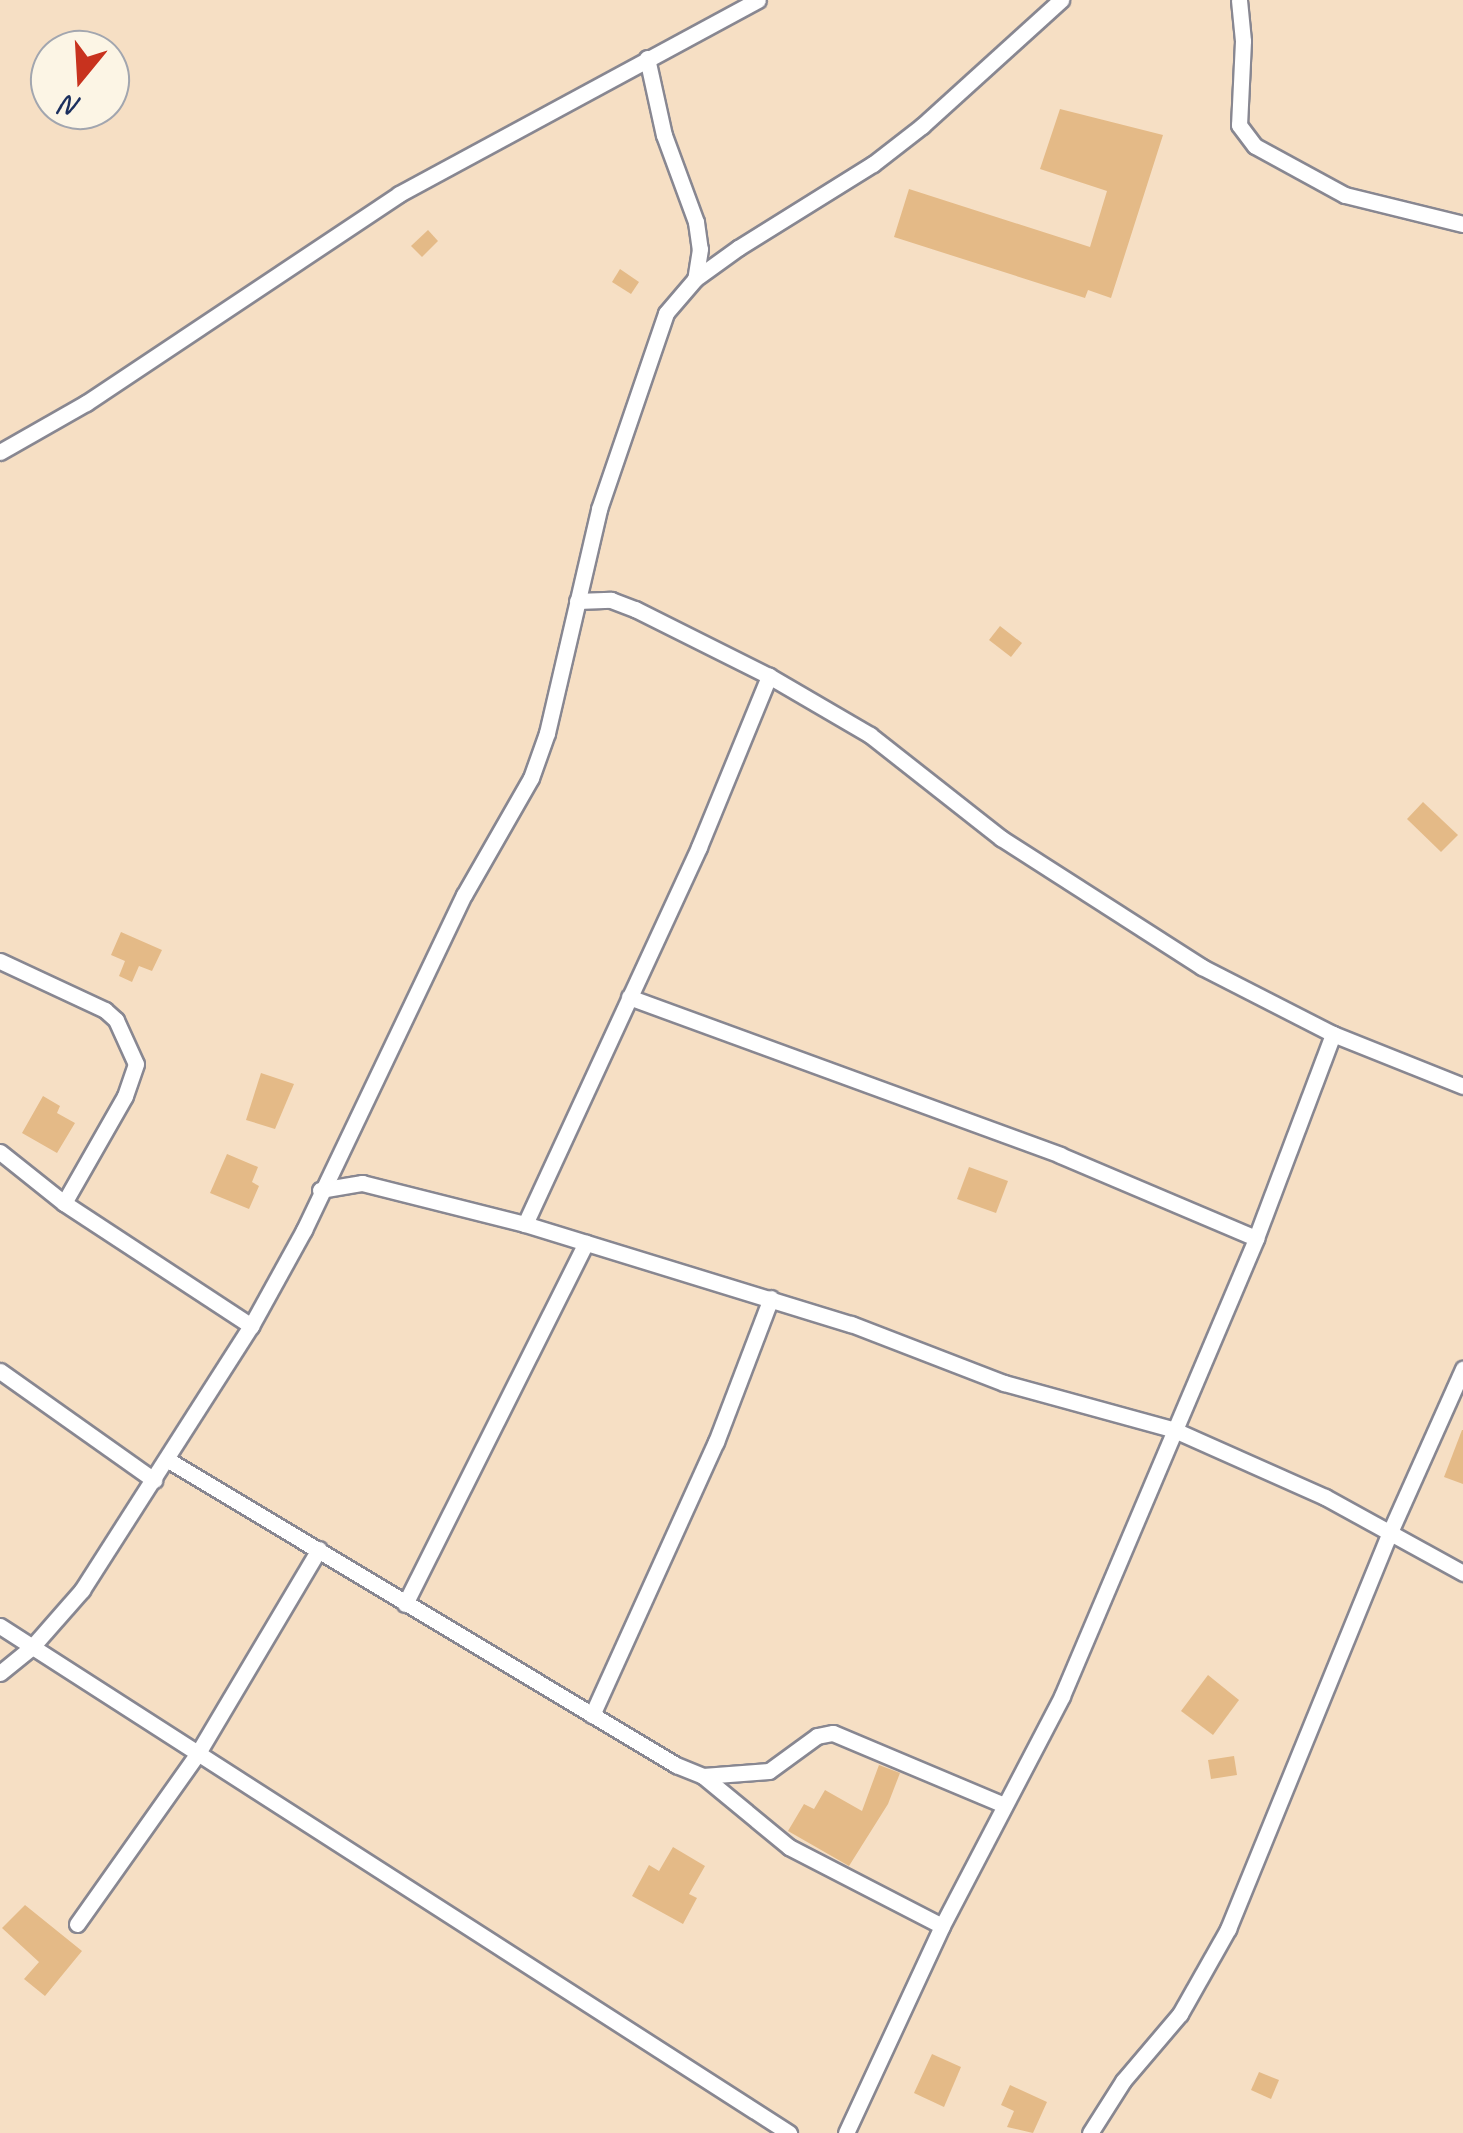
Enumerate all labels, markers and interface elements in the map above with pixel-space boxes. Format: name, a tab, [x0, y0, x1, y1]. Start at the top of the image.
north arrow	[30, 30, 130, 130]
text: N	[58, 88, 85, 126]

